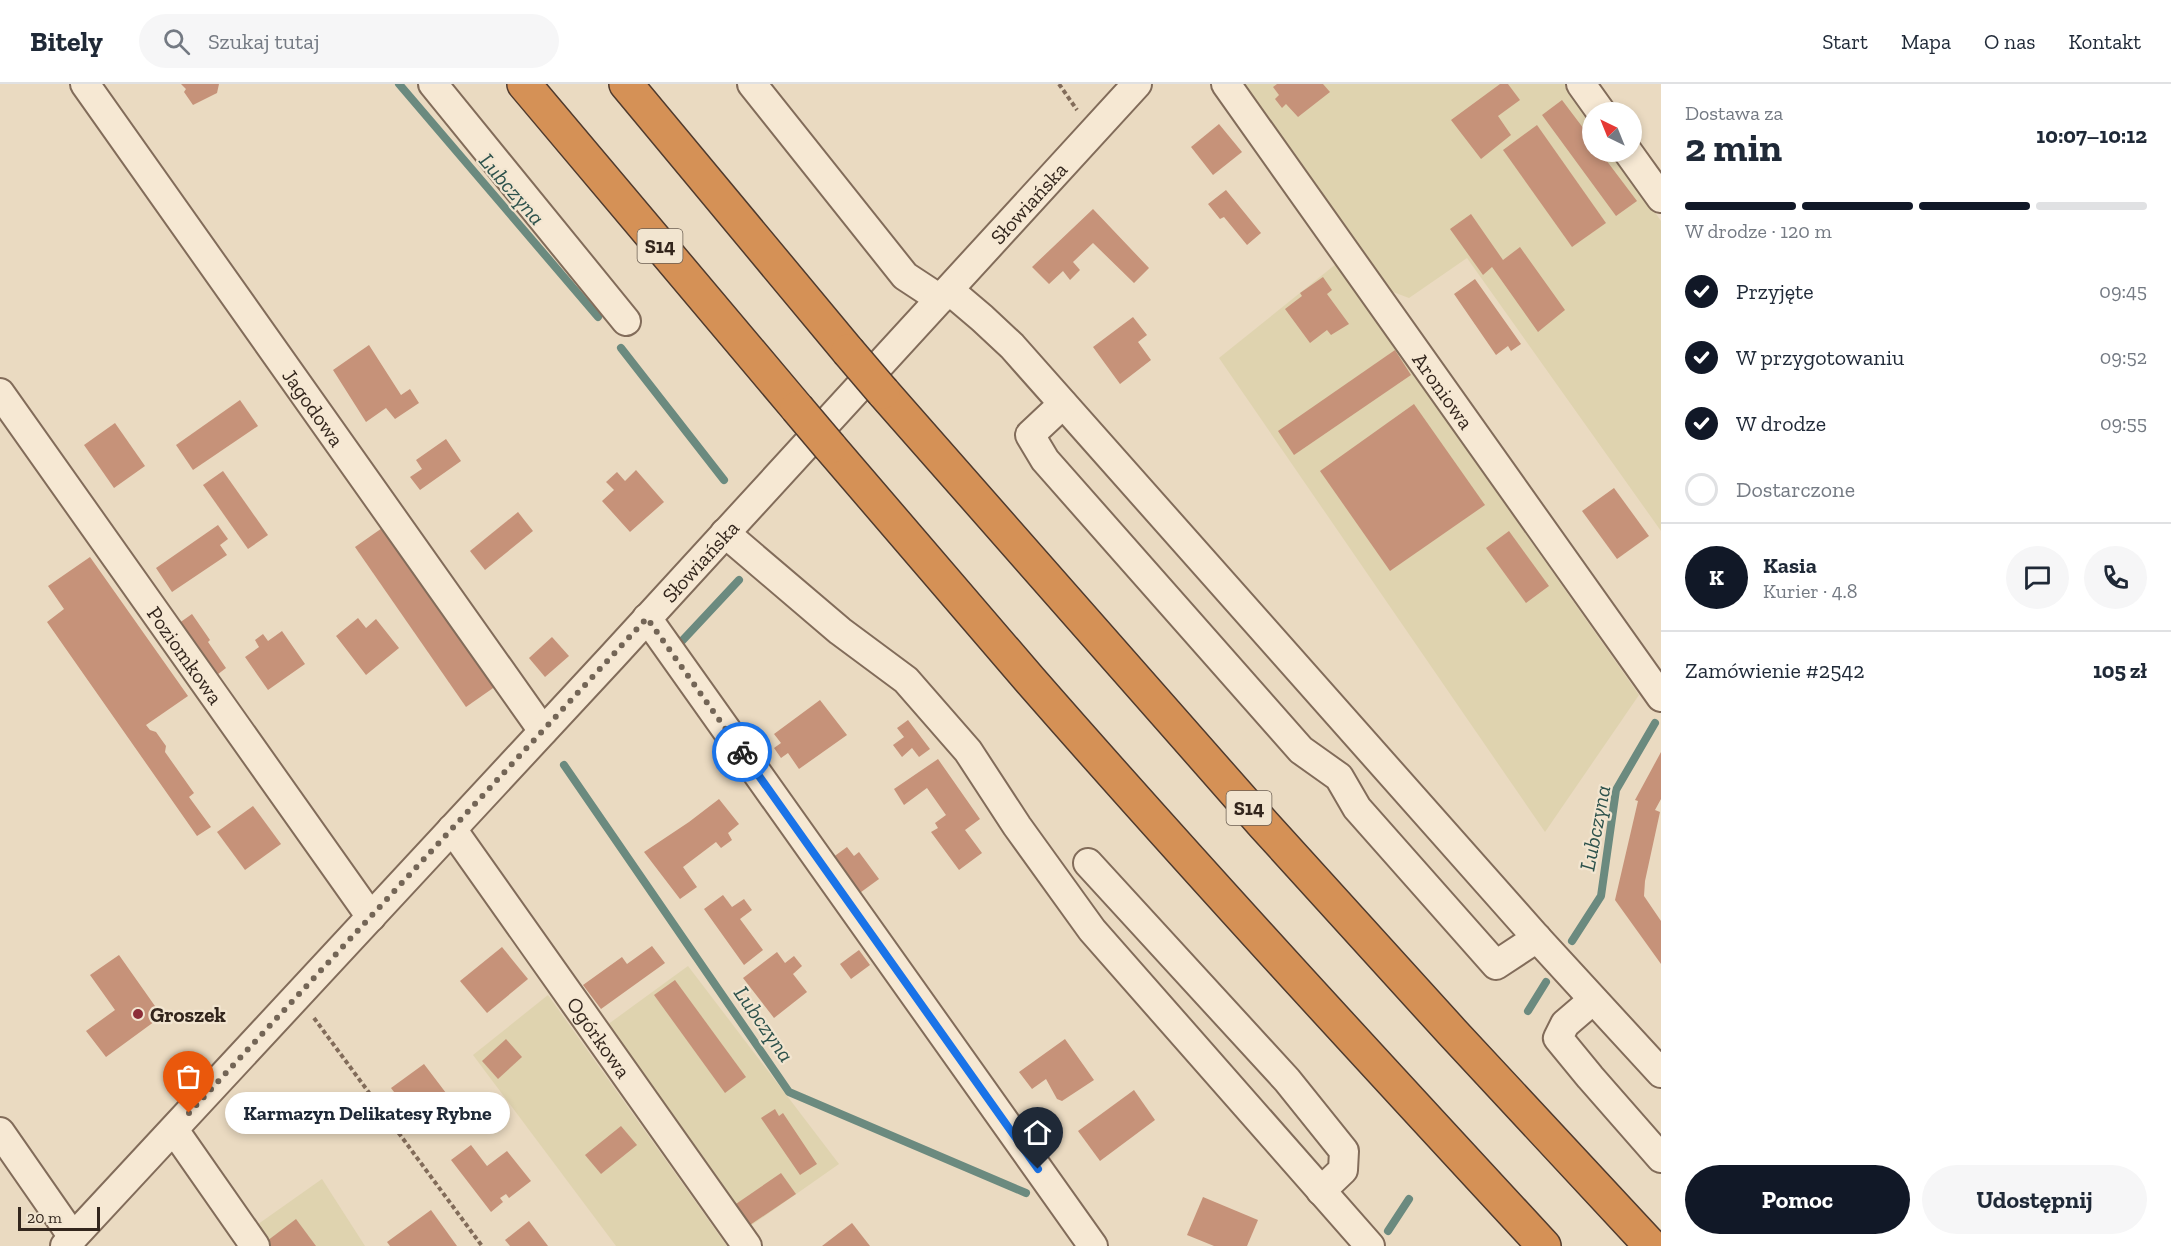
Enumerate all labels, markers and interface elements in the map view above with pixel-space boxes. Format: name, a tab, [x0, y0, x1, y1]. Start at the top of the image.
search box	[139, 14, 559, 68]
text: Bitely	[30, 25, 103, 58]
icon: search	[160, 25, 193, 58]
text: Szukaj tutaj	[208, 28, 319, 55]
text: Start	[1822, 29, 1868, 54]
text: Mapa	[1901, 29, 1951, 54]
text: O nas	[1984, 29, 2035, 54]
text: Kontakt	[2068, 29, 2141, 54]
text: Dostawa za	[1685, 101, 1783, 125]
north arrow	[1582, 102, 1642, 162]
map controls	[1582, 102, 1642, 162]
text: 10:07–10:12	[2036, 122, 2147, 149]
text: 2 min	[1685, 124, 1782, 171]
water label: Lubczyna	[473, 147, 551, 231]
street label: Słowiańska	[985, 157, 1072, 249]
text: W drodze · 120 m	[1685, 219, 1832, 243]
road number: S14	[638, 229, 682, 263]
icon: check	[1685, 275, 1718, 308]
text: Przyjęte	[1736, 278, 1814, 305]
text: 09:45	[2099, 279, 2147, 303]
icon: check	[1685, 341, 1718, 374]
text: W przygotowaniu	[1736, 344, 1904, 371]
text: 09:52	[2100, 345, 2147, 369]
street label: Aroniowa	[1408, 348, 1479, 434]
street label: Jagodowa	[278, 363, 350, 451]
icon: check	[1685, 407, 1718, 440]
text: W drodze	[1736, 410, 1826, 437]
text: 09:55	[2100, 411, 2147, 435]
text: Dostarczone	[1736, 476, 1855, 503]
street label: Słowiańska	[656, 515, 744, 607]
button: chat	[2006, 546, 2069, 609]
button: phone	[2084, 546, 2147, 609]
text: Kasia	[1763, 552, 1817, 579]
text: K	[1709, 564, 1724, 591]
text: Kurier · 4.8	[1763, 579, 1858, 603]
street label: Poziomkowa	[142, 601, 229, 709]
text: Zamówienie #2542	[1685, 657, 1865, 684]
text: 105 zł	[2093, 657, 2147, 684]
courier	[712, 722, 772, 782]
icon: bike	[726, 736, 759, 769]
water label: Lubczyna	[1573, 783, 1617, 873]
road number: S14	[1226, 791, 1272, 825]
water label: Lubczyna	[728, 981, 800, 1067]
street label: Ogórkowa	[562, 992, 637, 1083]
place label: Groszek	[150, 1002, 226, 1027]
marker: Groszek	[131, 1007, 145, 1021]
pin	[163, 1051, 214, 1113]
icon: bag	[172, 1060, 205, 1093]
callout: Karmazyn Delikatesy Rybne	[225, 1092, 510, 1134]
text: Karmazyn Delikatesy Rybne	[243, 1101, 492, 1125]
pin	[1012, 1107, 1063, 1169]
icon: home	[1021, 1116, 1054, 1149]
button: Pomoc	[1685, 1165, 1910, 1234]
button: Udostępnij	[1922, 1165, 2147, 1234]
scale bar	[18, 1204, 100, 1232]
text: 20 m	[27, 1208, 62, 1227]

